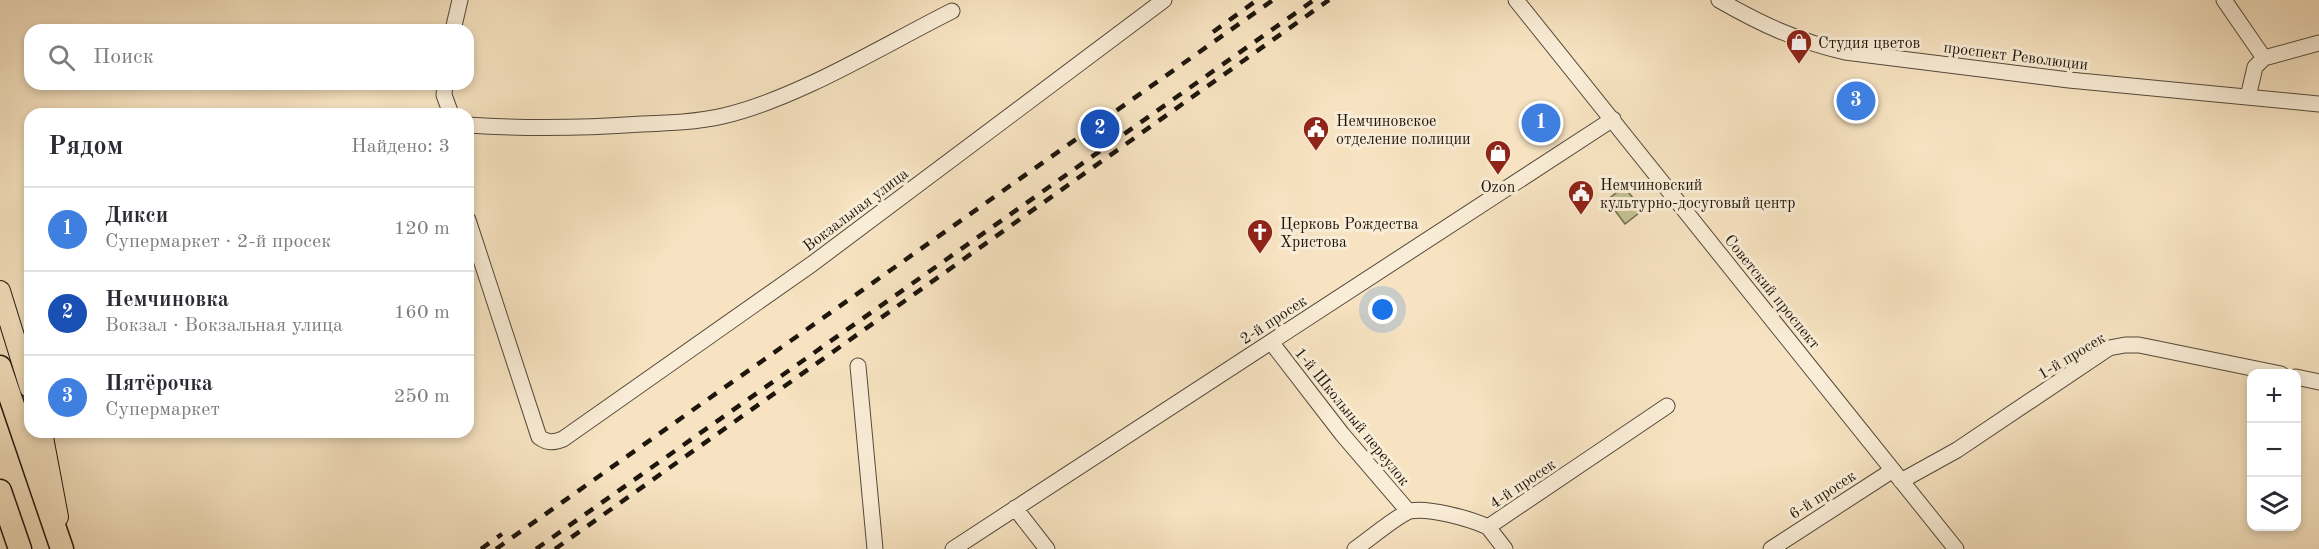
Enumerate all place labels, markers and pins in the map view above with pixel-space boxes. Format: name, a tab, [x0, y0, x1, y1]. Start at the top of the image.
shop icon: Студия цветов	[1784, 27, 1814, 65]
place label: Студия цветов	[1818, 36, 1920, 52]
pin: 3	[1836, 78, 1876, 124]
pin: 1	[1522, 100, 1560, 146]
pin: 2	[1080, 106, 1120, 152]
public building icon: Немчиновское отделение полиции	[1301, 114, 1331, 152]
place label: Немчиновское отделение полиции	[1336, 114, 1471, 148]
shop icon: Ozon	[1483, 138, 1513, 176]
public building icon: Немчиновский культурно-досуговый центр	[1566, 178, 1596, 216]
place label: Немчиновский культурно-досуговый центр	[1600, 178, 1795, 212]
place label: Ozon	[1481, 180, 1516, 196]
church icon: Церковь Рождества Христова	[1245, 217, 1275, 255]
place label: Церковь Рождества Христова	[1280, 217, 1419, 251]

